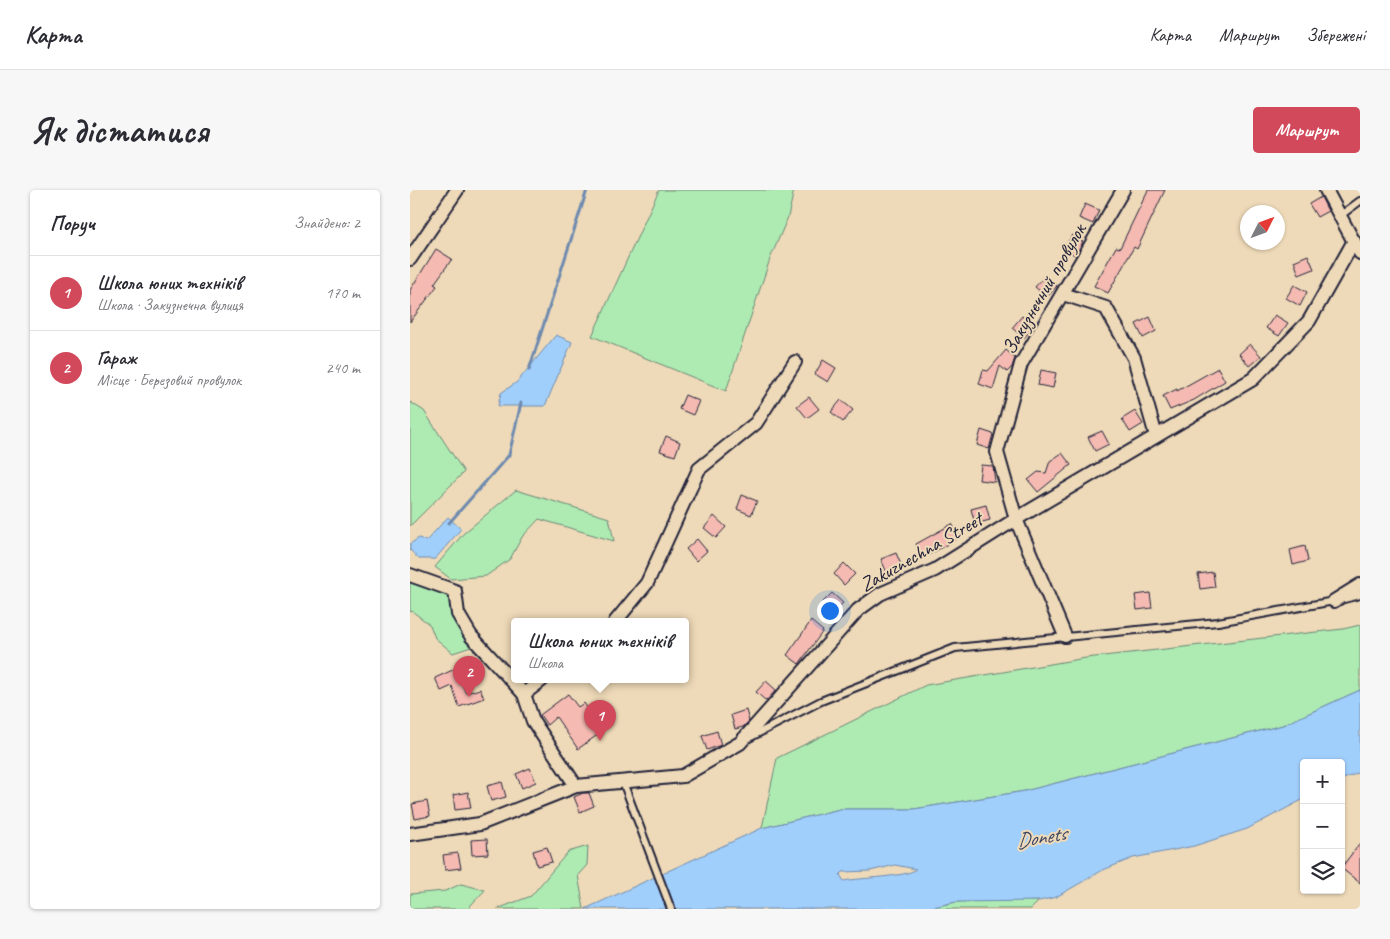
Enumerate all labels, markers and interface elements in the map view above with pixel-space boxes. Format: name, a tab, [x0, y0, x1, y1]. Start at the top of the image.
text: Карта	[25, 20, 82, 50]
text: Карта	[1150, 24, 1191, 46]
text: Маршрут	[1219, 24, 1278, 46]
text: Збережені	[1306, 24, 1365, 46]
button: Маршрут	[1253, 107, 1360, 153]
text: Як дістатися	[30, 108, 208, 153]
north arrow	[1240, 205, 1285, 250]
text: Поруч	[50, 210, 95, 236]
text: Знайдено: 2	[294, 213, 360, 233]
street label: Закузнечний провулок	[997, 218, 1092, 359]
text: Школа юних техніків	[97, 271, 242, 295]
text: 1	[62, 283, 70, 303]
text: 170 m	[326, 283, 360, 303]
text: Школа · Закузнечна вулиця	[97, 295, 243, 315]
text: Гараж	[97, 346, 137, 370]
text: 2	[62, 358, 70, 378]
text: 240 m	[326, 358, 360, 378]
text: Місце · Березовий провулок	[97, 370, 241, 390]
street label: Zakuznechna Street	[855, 505, 990, 597]
your location	[817, 598, 843, 624]
popup	[511, 618, 689, 683]
text: Школа юних техніків	[528, 629, 672, 653]
text: Школа	[528, 653, 563, 673]
pin: 2	[453, 656, 485, 697]
pin: 1	[584, 700, 616, 741]
map controls	[1300, 759, 1345, 894]
button: +	[1300, 759, 1345, 804]
button: −	[1300, 804, 1345, 849]
water label: Donets	[1014, 819, 1072, 854]
button: layers	[1300, 849, 1345, 894]

